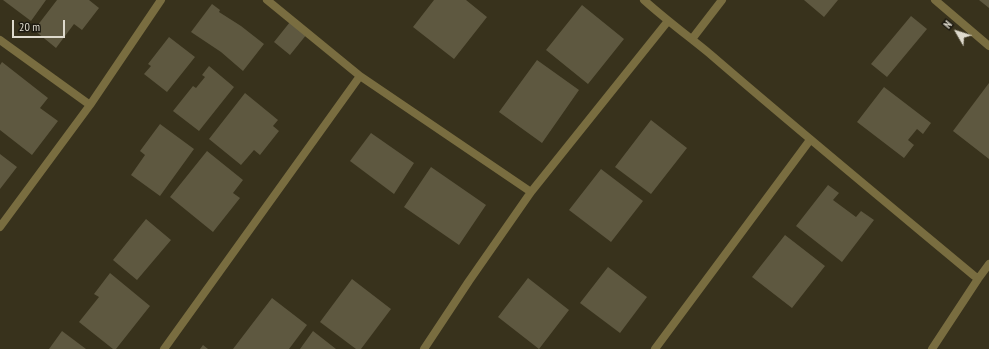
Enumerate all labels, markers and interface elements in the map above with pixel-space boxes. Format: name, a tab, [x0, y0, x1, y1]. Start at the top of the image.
scale bar	[14, 12, 67, 38]
north arrow	[937, 12, 977, 52]
text: N	[940, 18, 955, 31]
text: 20 m	[19, 19, 40, 34]

